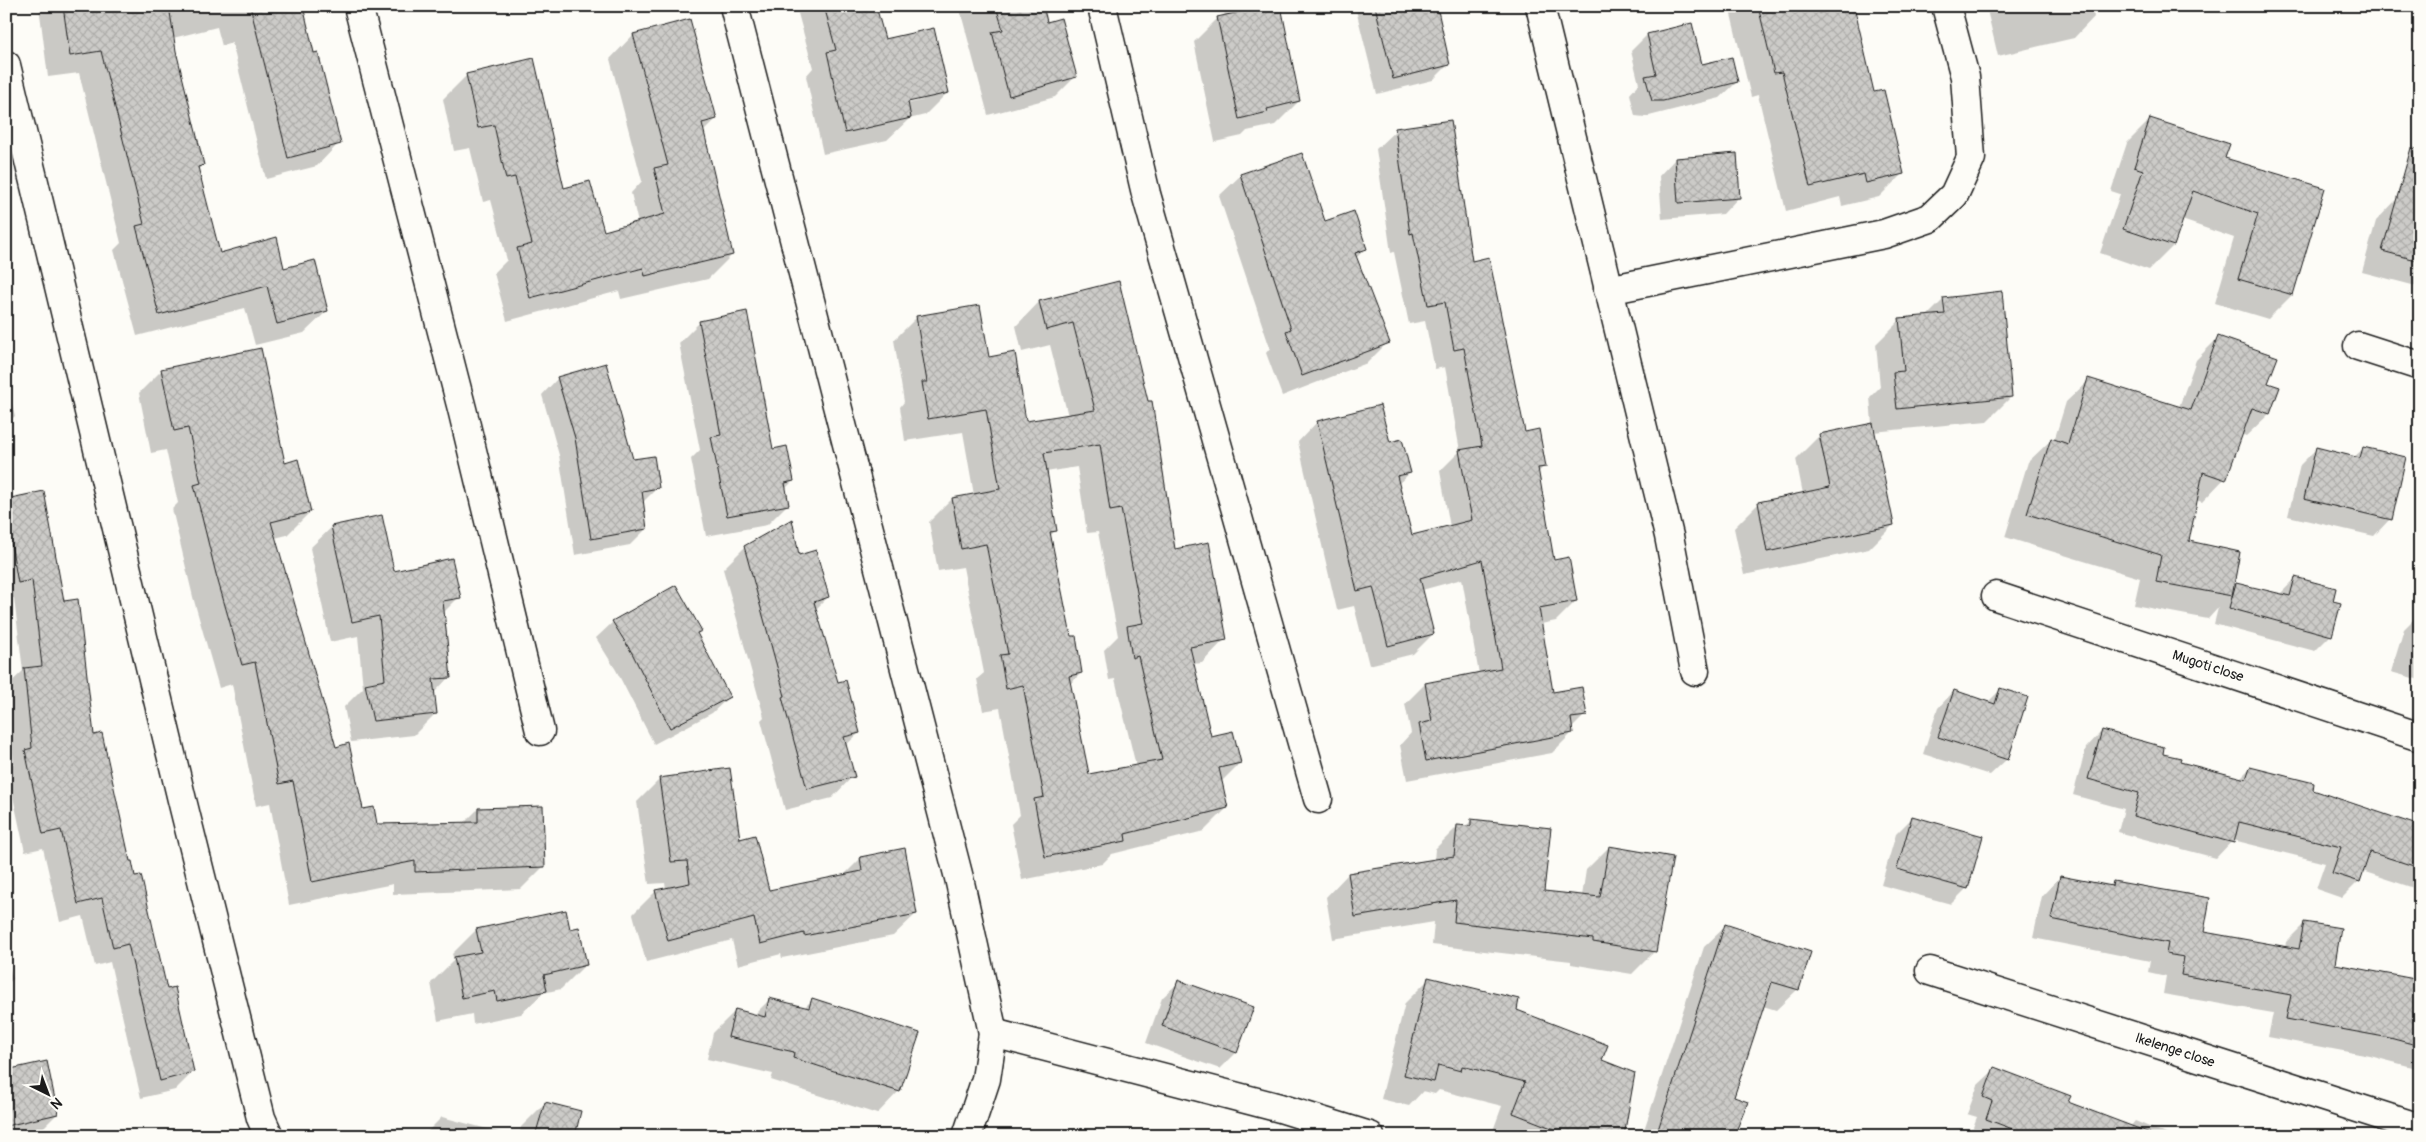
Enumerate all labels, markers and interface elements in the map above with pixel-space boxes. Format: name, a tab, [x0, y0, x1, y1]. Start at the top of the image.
street label: Mugoti close	[2170, 646, 2246, 686]
street label: Ikelenge close	[2133, 1029, 2217, 1071]
north arrow	[22, 1070, 72, 1120]
text: N	[47, 1094, 66, 1113]

